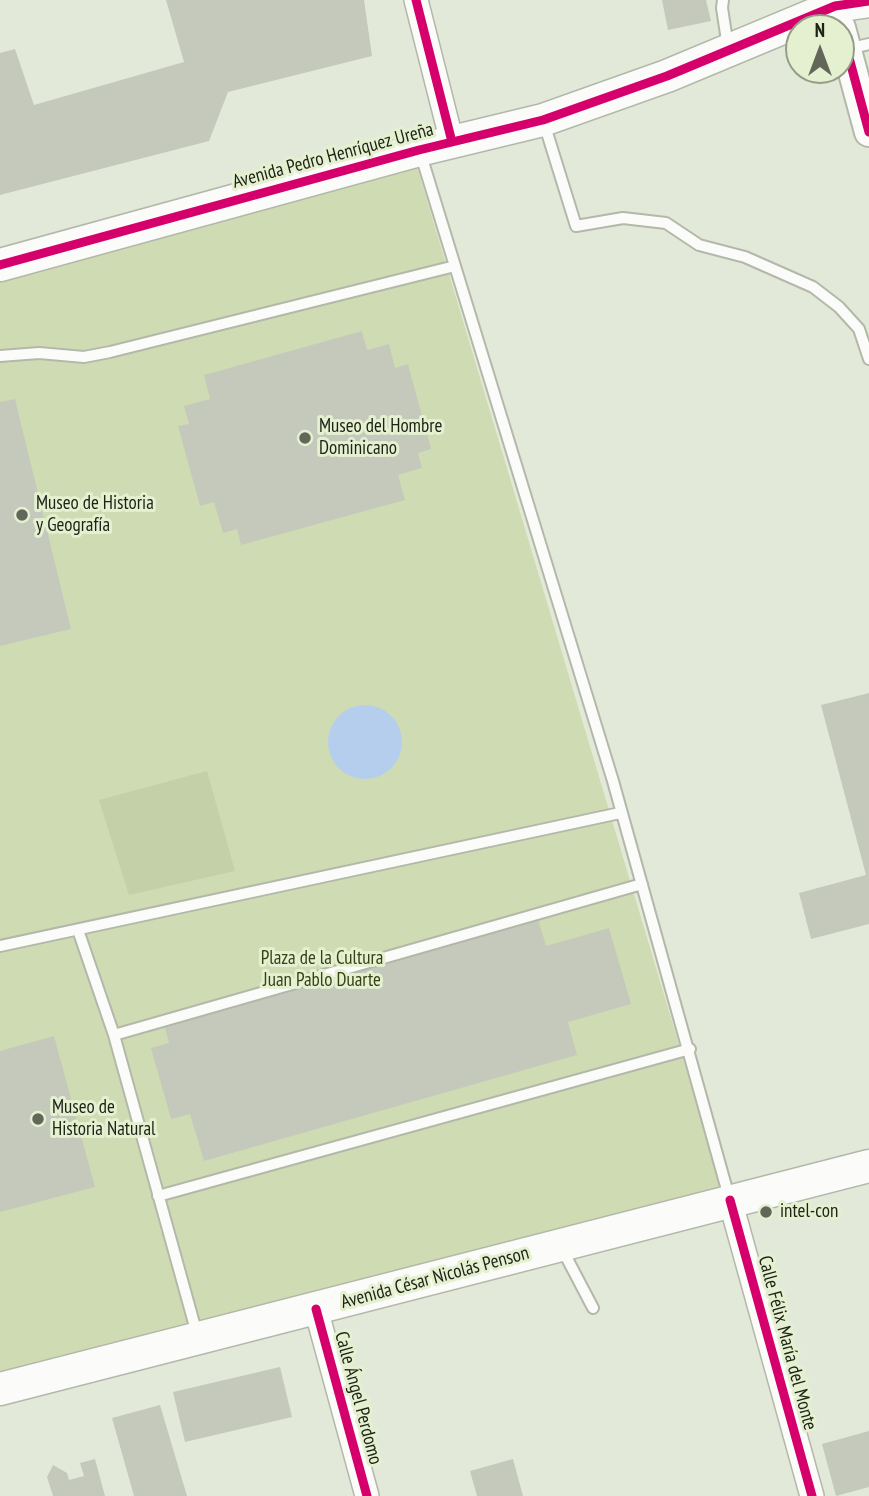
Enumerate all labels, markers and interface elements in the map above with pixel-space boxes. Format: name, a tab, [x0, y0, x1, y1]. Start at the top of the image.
north arrow	[785, 14, 855, 84]
text: N	[815, 18, 825, 42]
street label: Avenida Pedro Henríquez Ureña	[230, 118, 436, 194]
place label: Museo del Hombre Dominicano	[319, 416, 442, 460]
marker: Museo del Hombre Dominicano	[297, 430, 313, 446]
place label: Museo de Historia y Geografía	[36, 493, 154, 537]
marker: Museo de Historia y Geografía	[14, 507, 30, 523]
park label: Plaza de la Cultura Juan Pablo Duarte	[261, 948, 383, 992]
place label: Museo de Historia Natural	[52, 1097, 155, 1141]
marker: Museo de Historia Natural	[30, 1111, 46, 1127]
place label: intel-con	[780, 1201, 838, 1223]
marker: intel-con	[758, 1204, 774, 1220]
street label: Avenida César Nicolás Penson	[338, 1242, 532, 1314]
street label: Calle Félix María del Monte	[753, 1253, 821, 1433]
street label: Calle Ángel Perdomo	[329, 1329, 387, 1467]

